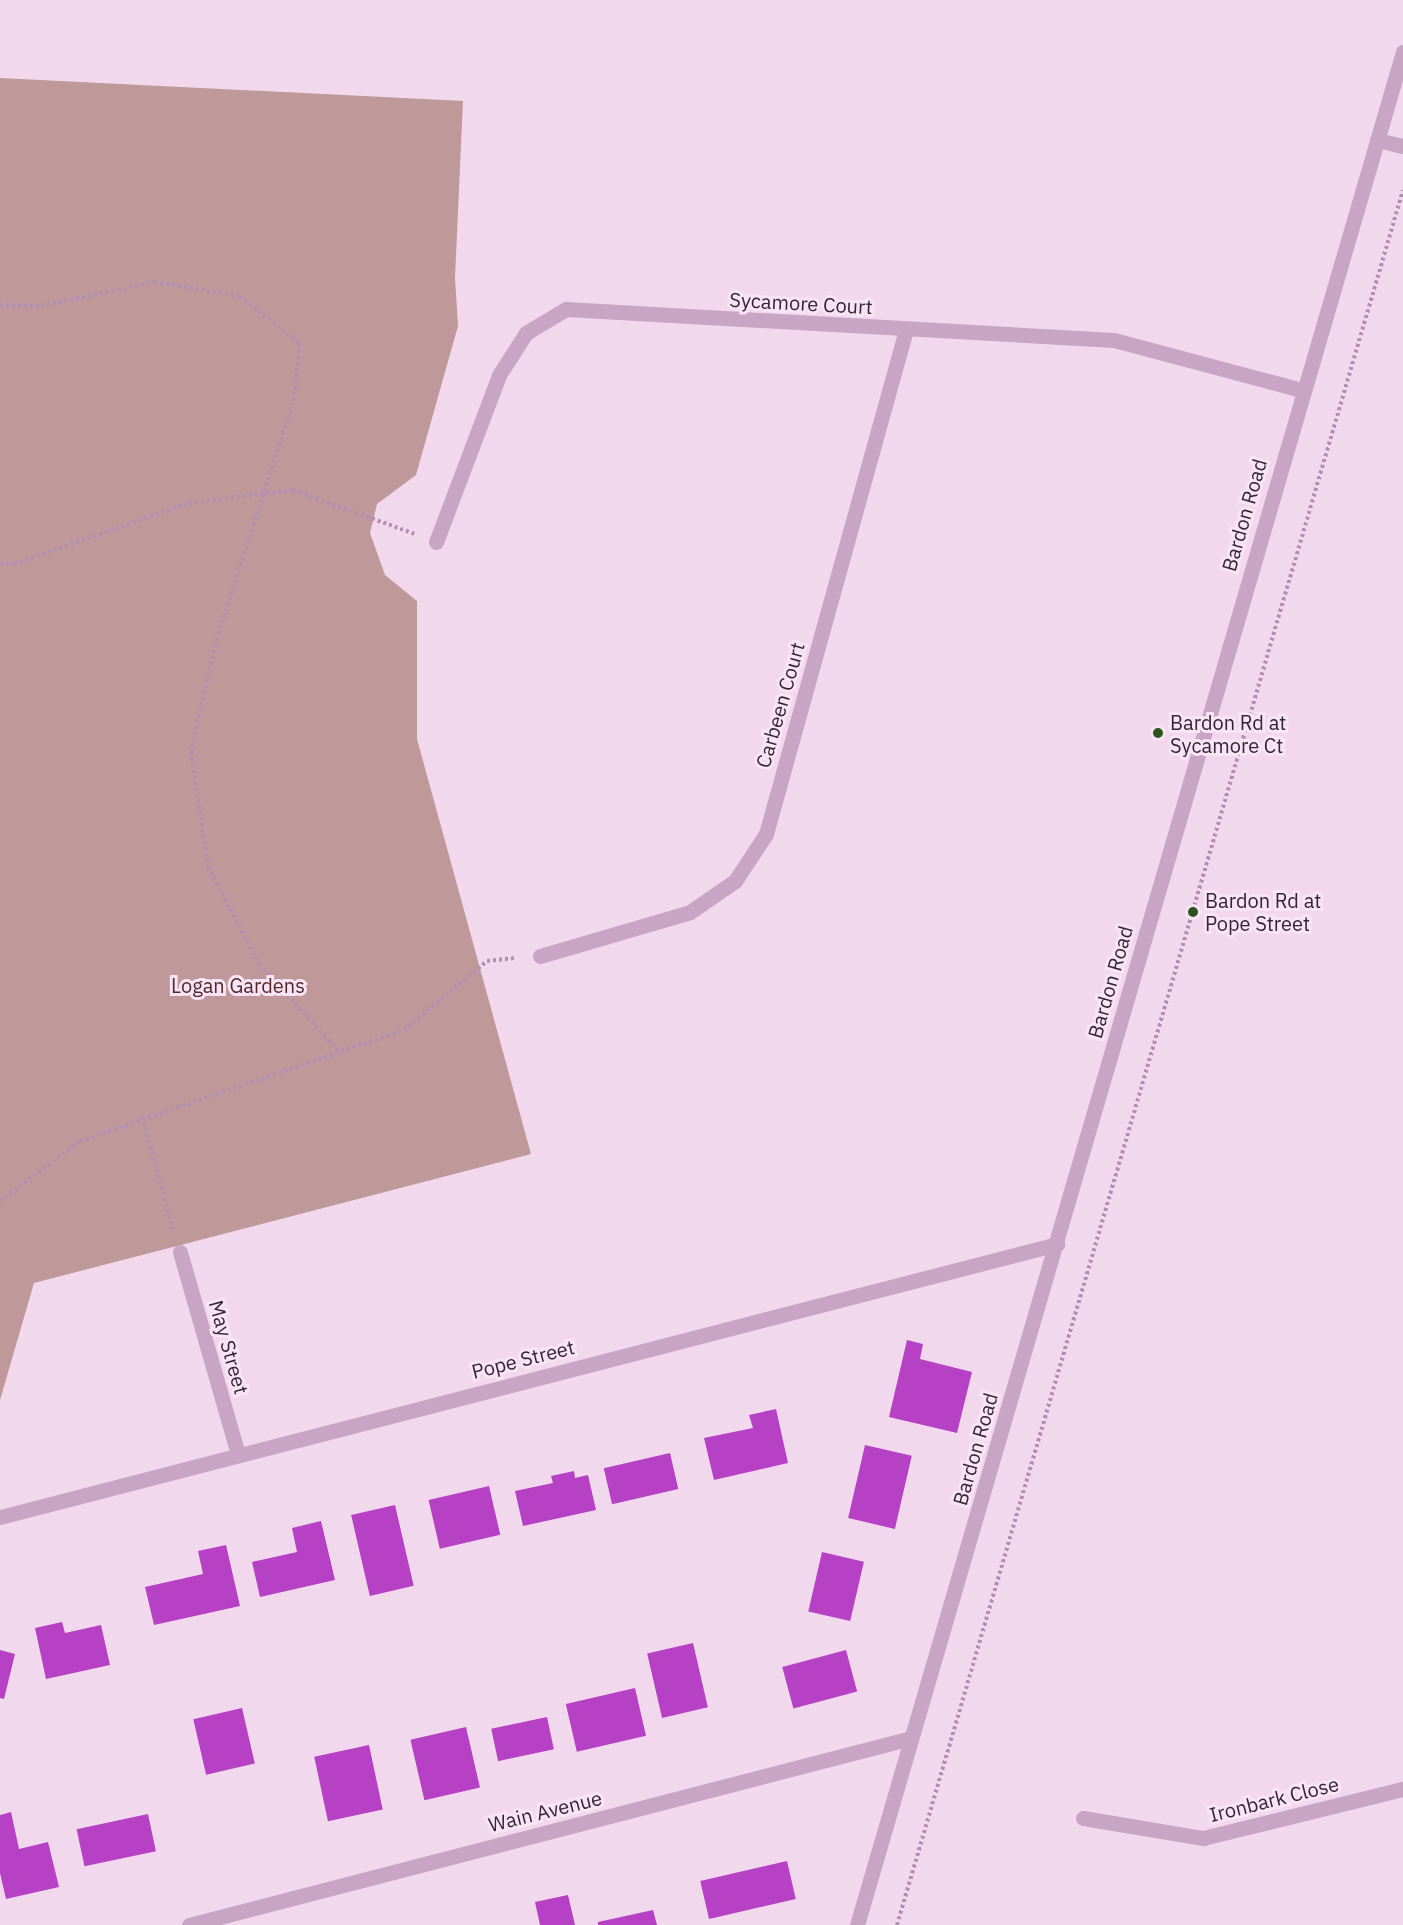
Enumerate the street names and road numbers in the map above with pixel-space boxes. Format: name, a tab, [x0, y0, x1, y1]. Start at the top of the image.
street label: Sycamore Court	[729, 287, 873, 319]
street label: Bardon Road	[1217, 456, 1271, 574]
street label: Carbeen Court	[751, 639, 809, 771]
street label: Bardon Road	[1083, 923, 1137, 1041]
street label: May Street	[204, 1297, 254, 1397]
street label: Pope Street	[469, 1335, 577, 1383]
street label: Bardon Road	[948, 1390, 1002, 1508]
street label: Ironbark Close	[1207, 1771, 1341, 1827]
street label: Wain Avenue	[486, 1785, 604, 1837]

